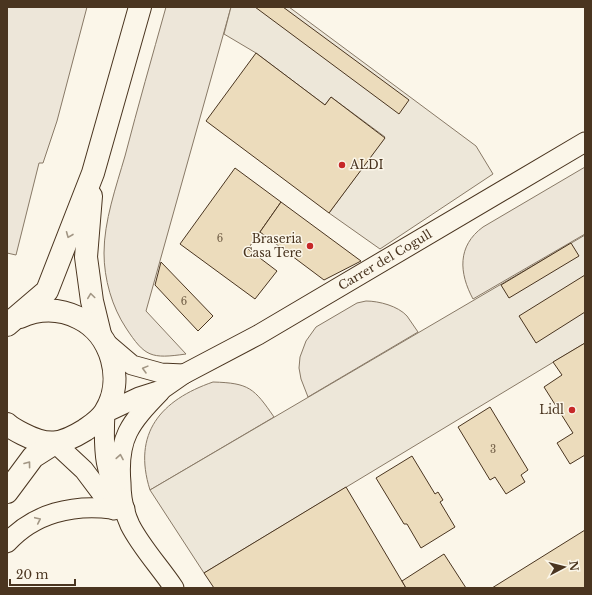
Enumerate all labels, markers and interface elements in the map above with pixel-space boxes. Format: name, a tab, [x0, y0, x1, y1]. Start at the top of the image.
place label: ALDI	[349, 157, 383, 172]
marker: ALDI	[337, 160, 347, 170]
street label: Carrer del Cogull	[335, 226, 435, 293]
place label: Braseria Casa Tere	[243, 231, 302, 260]
one-way arrow	[65, 232, 73, 239]
house number: 6	[217, 232, 223, 245]
marker: Braseria Casa Tere	[305, 241, 315, 251]
one-way arrow	[87, 292, 96, 299]
house number: 6	[181, 295, 187, 308]
one-way arrow	[142, 365, 148, 373]
place label: Lidl	[539, 402, 564, 417]
marker: Lidl	[567, 405, 577, 415]
house number: 3	[490, 443, 496, 456]
one-way arrow	[116, 453, 124, 460]
one-way arrow	[23, 462, 30, 469]
one-way arrow	[34, 517, 41, 525]
north arrow	[544, 547, 584, 587]
text: N	[566, 560, 582, 572]
scale bar	[10, 561, 75, 587]
text: 20 m	[16, 567, 48, 582]

